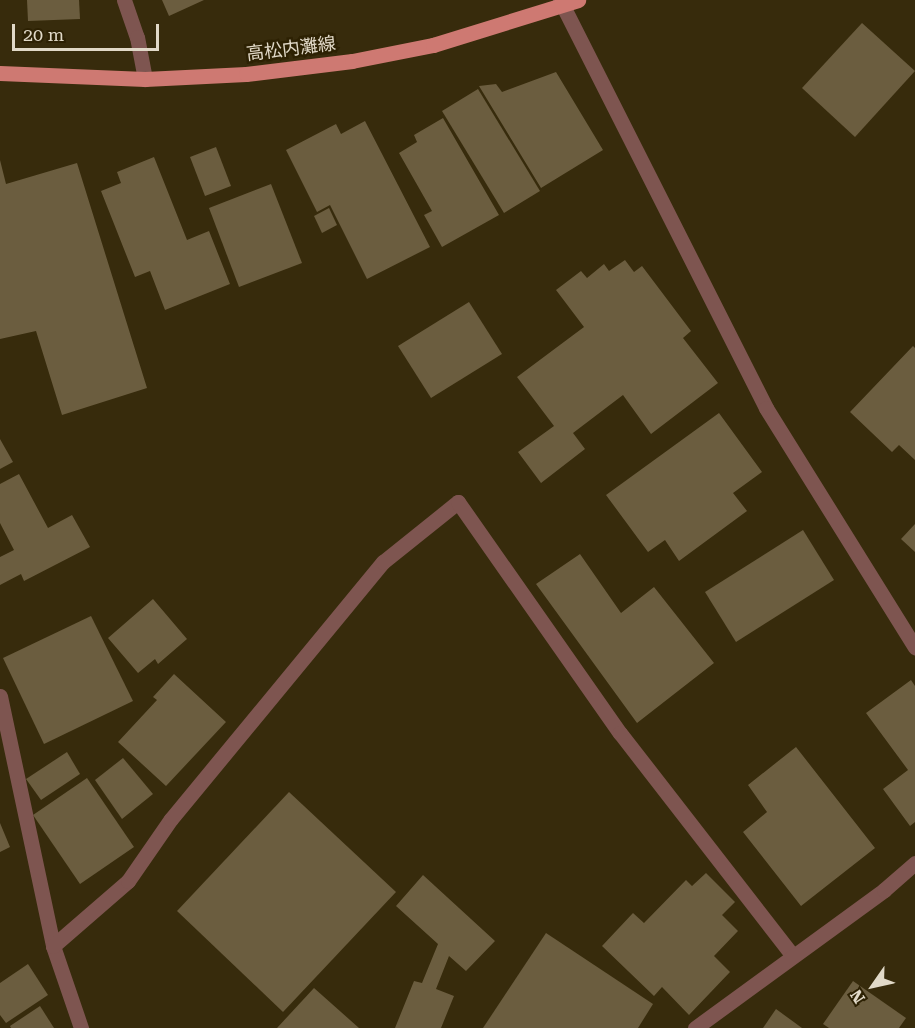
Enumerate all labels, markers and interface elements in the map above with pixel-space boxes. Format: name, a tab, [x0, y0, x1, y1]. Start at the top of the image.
scale bar	[15, 12, 162, 50]
text: 20 m	[23, 24, 64, 45]
street label: 高松内灘線	[245, 33, 337, 65]
north arrow	[843, 956, 903, 1016]
text: N	[846, 986, 869, 1007]

